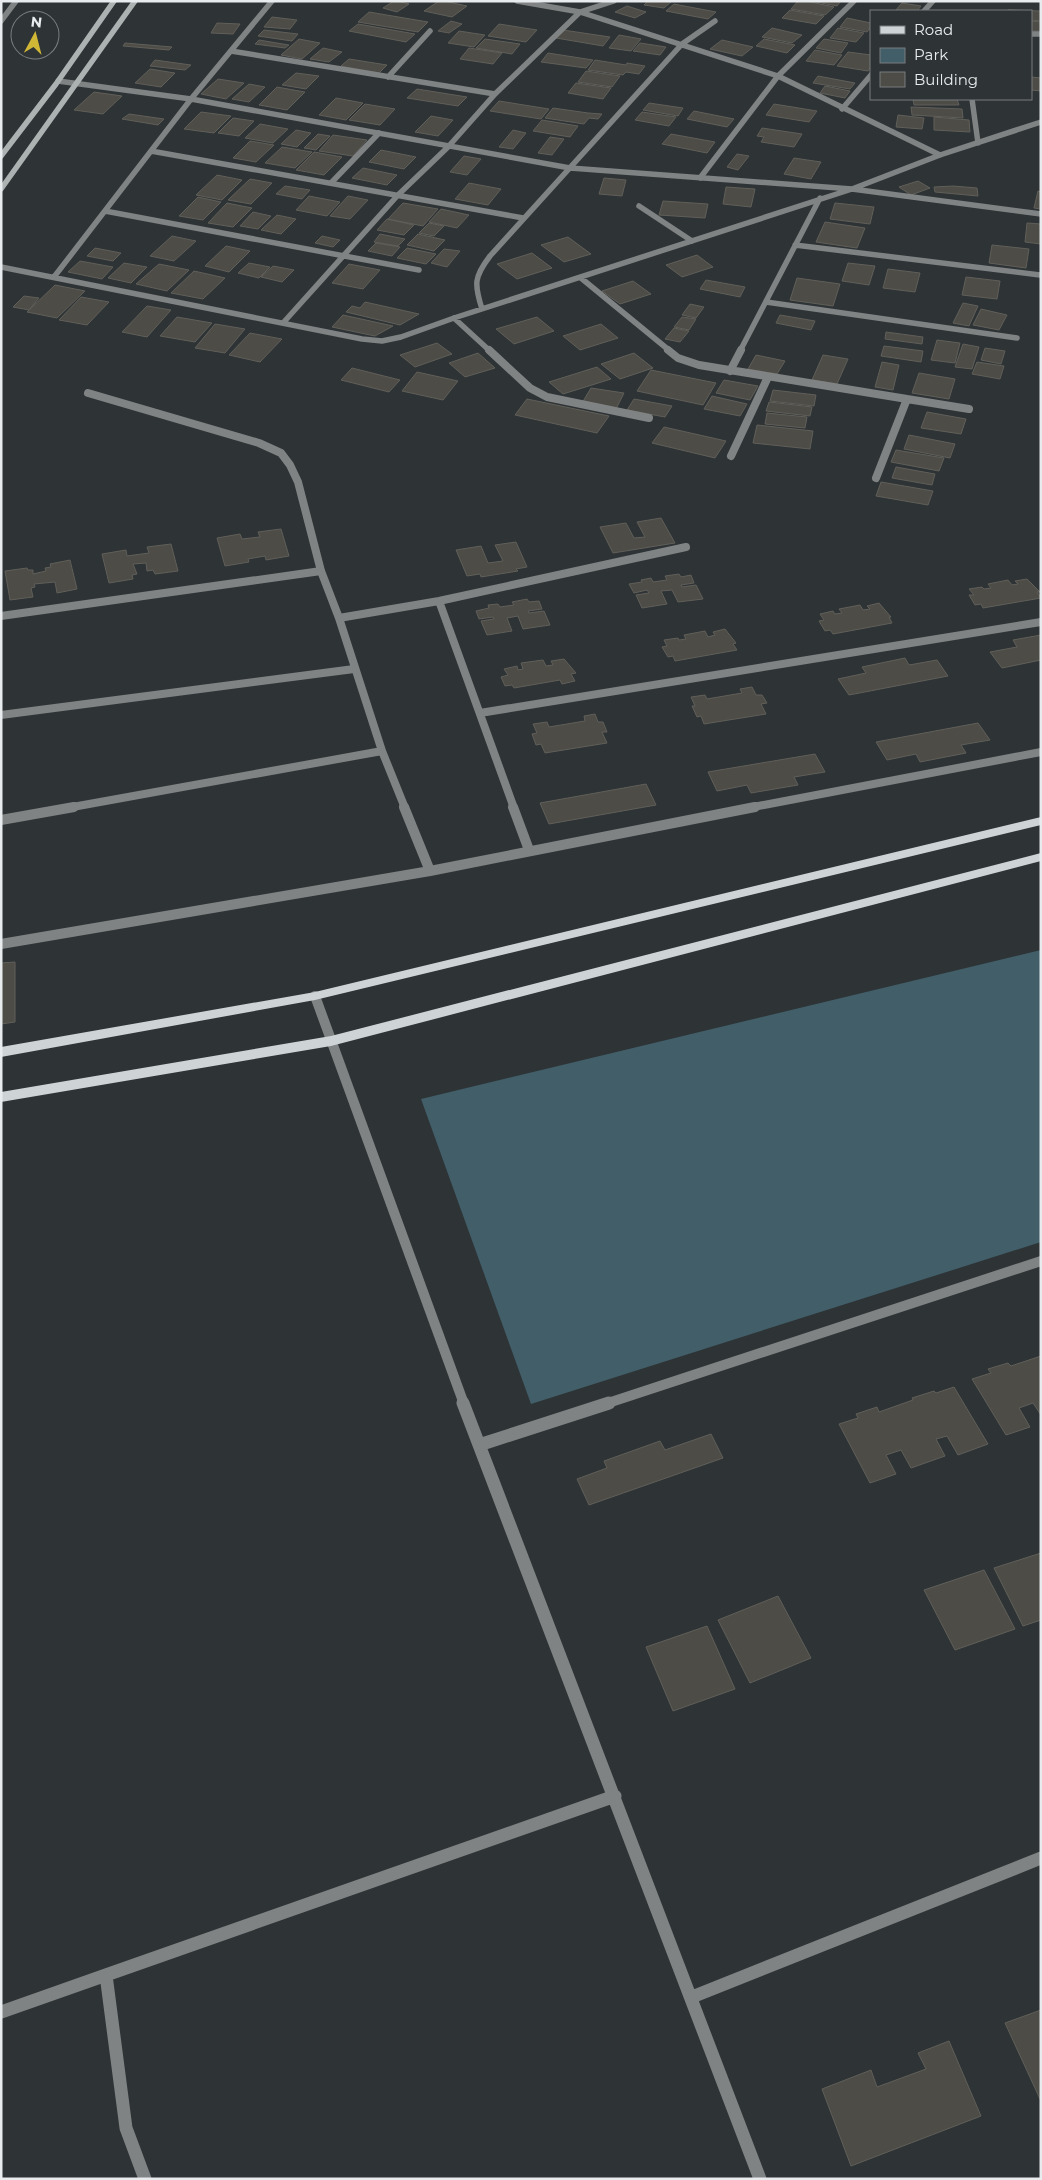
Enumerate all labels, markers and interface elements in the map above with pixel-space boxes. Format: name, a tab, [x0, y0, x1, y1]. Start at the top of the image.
north arrow	[10, 10, 60, 60]
legend	[870, 10, 1032, 100]
text: N	[30, 12, 43, 32]
text: Road	[914, 20, 953, 39]
text: Park	[914, 45, 948, 64]
text: Building	[914, 70, 978, 89]

